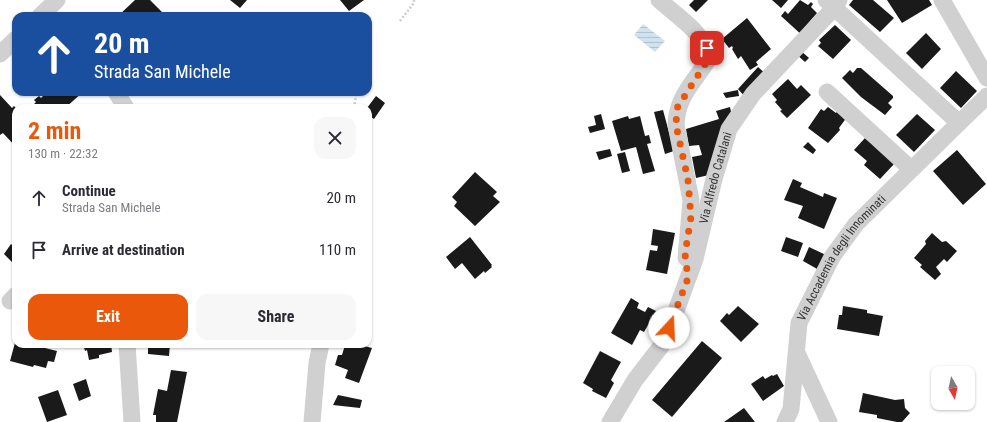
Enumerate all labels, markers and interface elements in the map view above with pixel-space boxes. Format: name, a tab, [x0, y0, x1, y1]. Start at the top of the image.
text: 20 m	[94, 27, 150, 60]
icon: ahead	[28, 28, 80, 80]
pin	[690, 31, 724, 65]
icon: arrive	[696, 37, 718, 59]
text: Strada San Michele	[94, 61, 231, 82]
text: 2 min	[28, 117, 81, 145]
button: close	[314, 117, 356, 159]
street label: Via Alfredo Catalani	[697, 130, 735, 225]
text: 130 m · 22:32	[28, 146, 98, 161]
text: Continue	[62, 182, 116, 200]
icon: ahead	[28, 187, 50, 209]
text: 20 m	[326, 189, 356, 207]
street label: Via Accademia degli Innominati	[794, 192, 888, 323]
text: Strada San Michele	[62, 200, 161, 215]
icon: arrive	[28, 239, 50, 261]
text: Arrive at destination	[62, 241, 185, 259]
text: 110 m	[319, 241, 356, 259]
button: Exit	[28, 294, 188, 340]
button: Share	[196, 294, 356, 340]
position arrow	[648, 307, 690, 349]
north arrow	[931, 366, 975, 410]
map controls	[931, 366, 975, 410]

